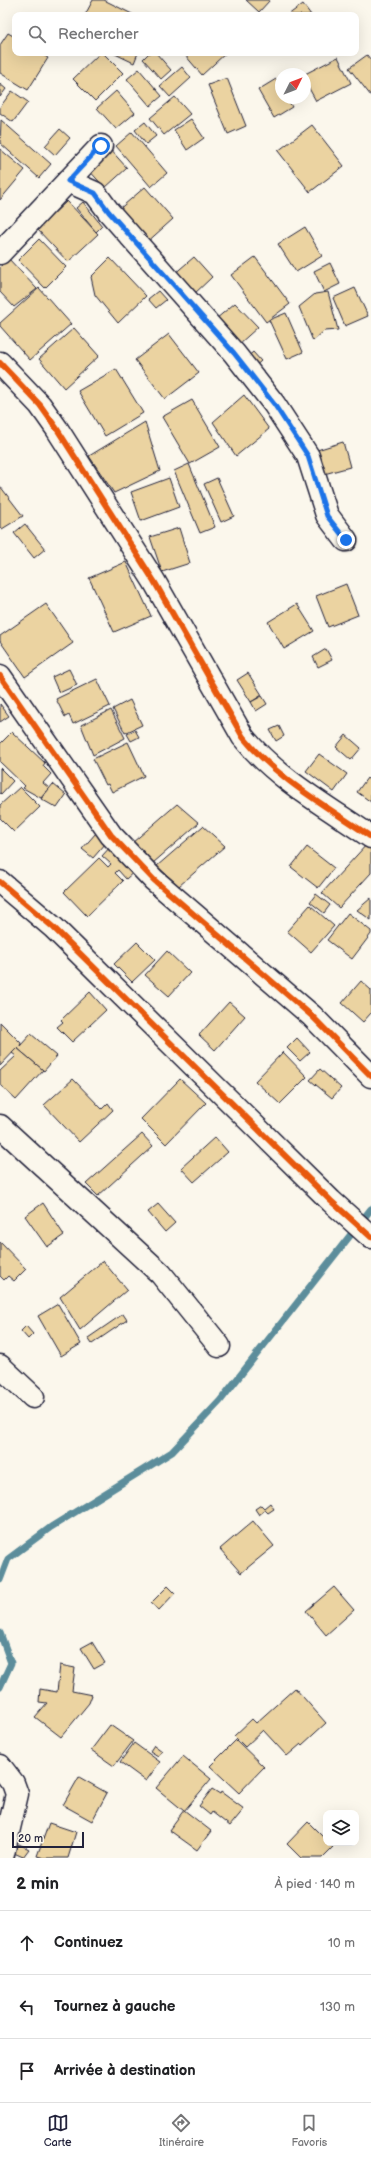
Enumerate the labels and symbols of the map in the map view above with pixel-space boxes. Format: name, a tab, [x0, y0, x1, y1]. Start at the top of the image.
north arrow	[275, 68, 311, 104]
route start	[92, 137, 110, 155]
route end	[337, 531, 355, 549]
scale bar	[12, 1830, 84, 1849]

